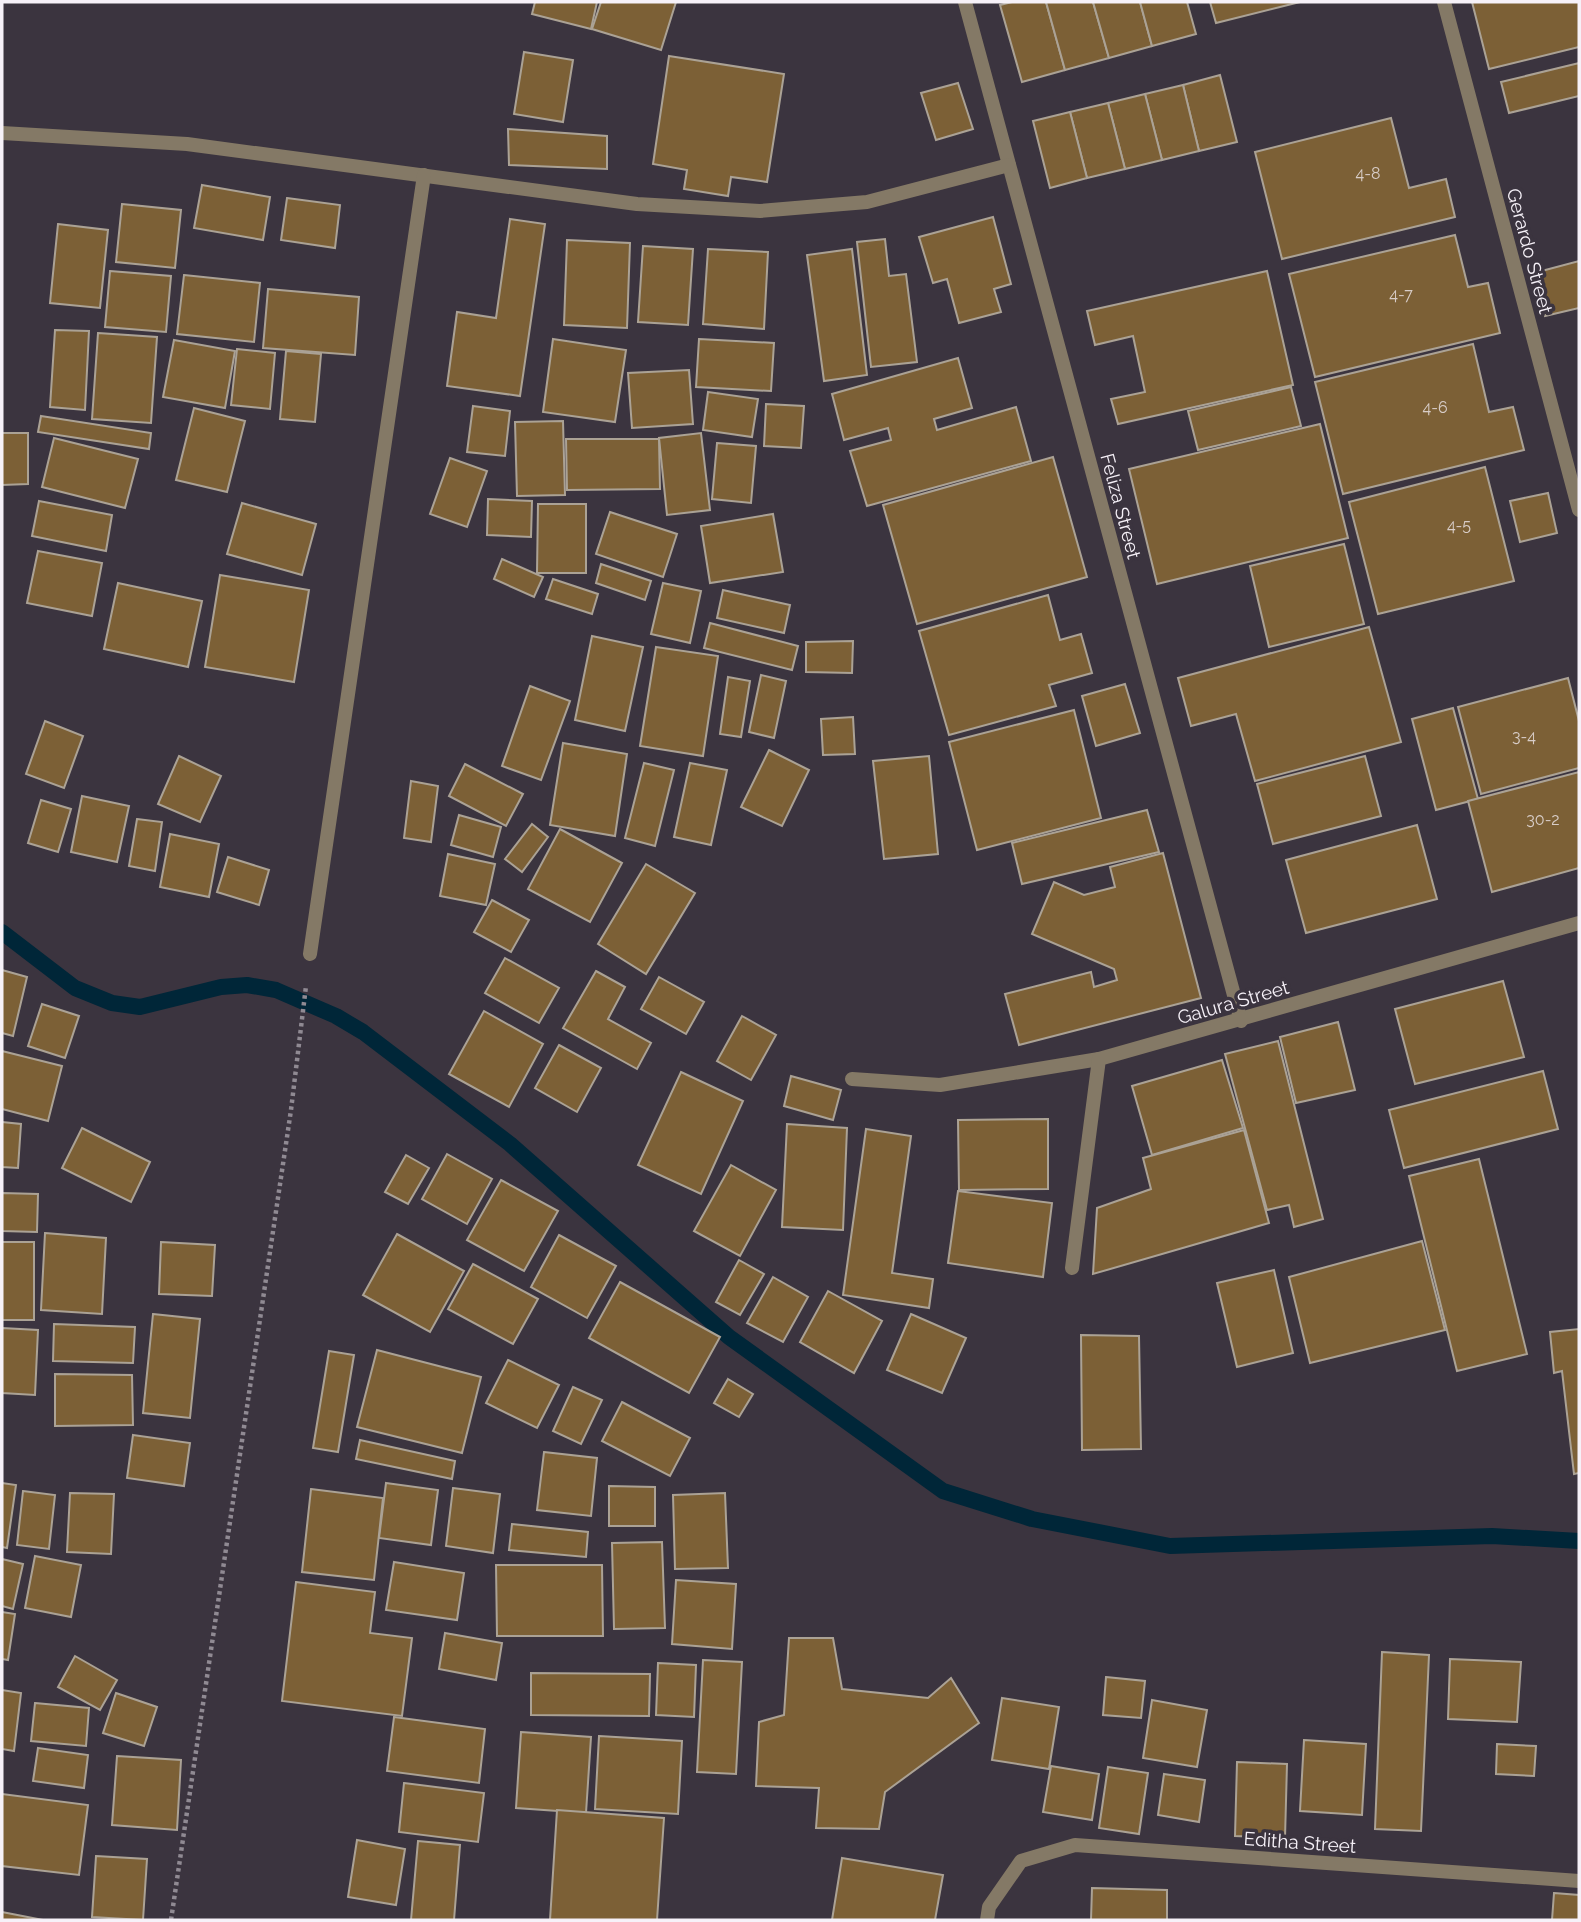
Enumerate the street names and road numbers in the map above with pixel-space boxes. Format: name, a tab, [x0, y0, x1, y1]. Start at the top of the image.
street label: Gerardo Street	[1503, 186, 1557, 317]
street label: Feliza Street	[1096, 451, 1146, 562]
street label: Galura Street	[1175, 975, 1292, 1028]
street label: Editha Street	[1243, 1827, 1358, 1857]

